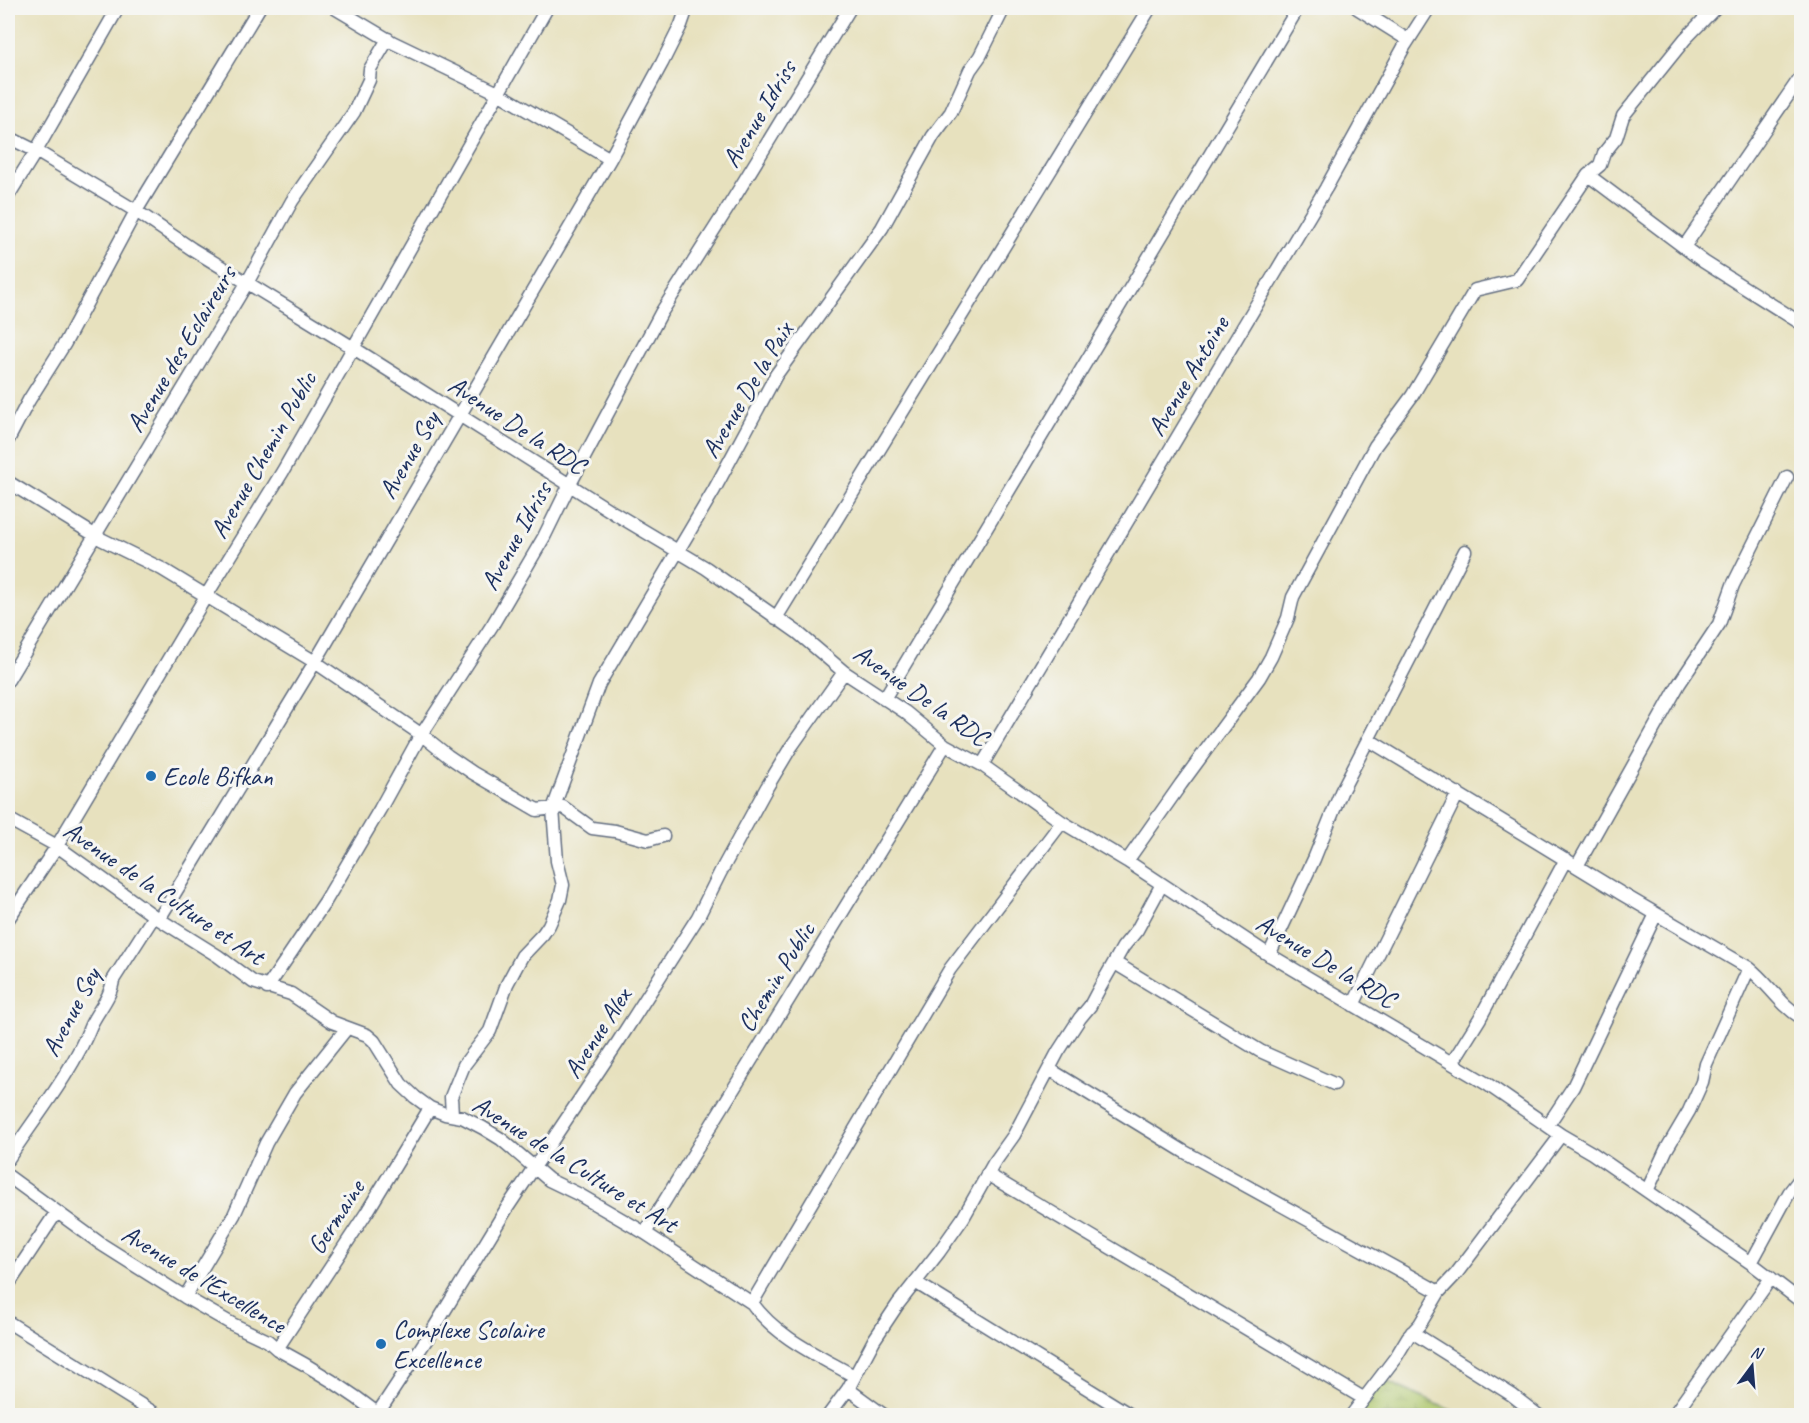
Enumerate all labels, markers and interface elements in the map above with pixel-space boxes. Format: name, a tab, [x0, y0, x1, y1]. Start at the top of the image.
street label: Avenue Idriss	[714, 53, 805, 173]
street label: Avenue des Eclaireurs	[118, 258, 245, 438]
street label: Avenue Antoine	[1139, 309, 1237, 442]
street label: Avenue De la Paix	[694, 314, 802, 464]
street label: Avenue Chemin Public	[202, 365, 324, 544]
street label: Avenue De la RDC	[442, 368, 594, 483]
street label: Avenue Sey	[371, 404, 448, 505]
street label: Avenue Idriss	[473, 474, 560, 596]
street label: Avenue De la RDC	[847, 636, 997, 755]
place label: Ecole Bifkan	[163, 760, 273, 793]
marker: Ecole Bifkan	[144, 769, 158, 783]
street label: Avenue de la Culture et Art	[57, 814, 273, 974]
street label: Avenue De la RDC	[1250, 906, 1404, 1017]
street label: Chemin Public	[729, 915, 823, 1038]
street label: Avenue Sey	[34, 960, 109, 1062]
street label: Avenue Alex	[556, 980, 639, 1084]
street label: Avenue de la Culture et Art	[467, 1088, 685, 1242]
street label: Germaine	[300, 1172, 374, 1260]
street label: Avenue de l'Excellence	[116, 1217, 294, 1342]
place label: Complexe Scolaire Excellence	[393, 1313, 546, 1376]
north arrow	[1722, 1336, 1782, 1396]
marker: Complexe Scolaire Excellence	[374, 1337, 388, 1351]
text: N	[1748, 1342, 1766, 1364]

